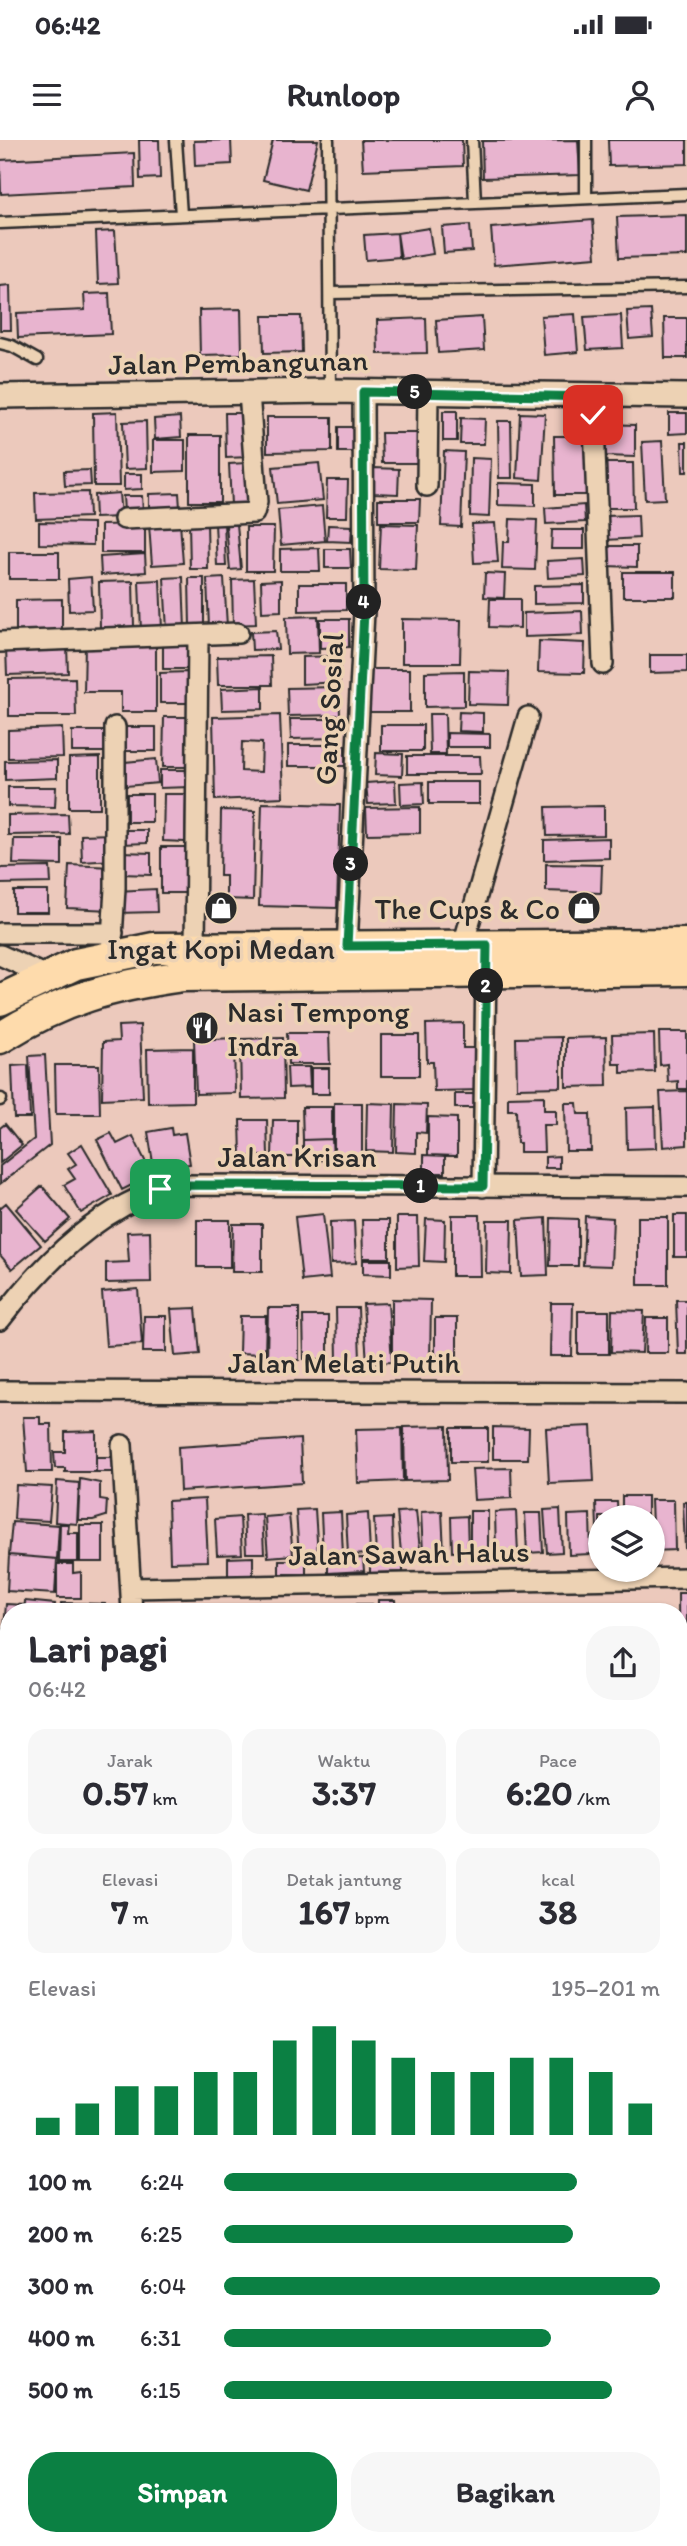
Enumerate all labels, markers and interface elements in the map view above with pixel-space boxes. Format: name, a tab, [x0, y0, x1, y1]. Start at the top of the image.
text: 06:42	[35, 9, 100, 41]
icon: menu	[28, 76, 66, 114]
text: Runloop	[287, 76, 400, 114]
icon: person	[621, 76, 659, 114]
street label: Jalan Pembangunan	[108, 341, 368, 383]
pin: 5	[398, 374, 432, 410]
text: 5	[410, 380, 419, 403]
pin	[563, 385, 623, 445]
icon: check	[574, 396, 612, 434]
pin: 4	[346, 584, 382, 620]
text: 4	[358, 590, 369, 613]
street label: Gang Sosial	[307, 631, 351, 786]
pin: 3	[334, 846, 368, 882]
text: 3	[345, 852, 356, 875]
shop icon: Ingat Kopi Medan	[202, 889, 240, 927]
shop icon: The Cups & Co	[565, 889, 603, 927]
place label: The Cups & Co	[374, 890, 560, 927]
place label: Ingat Kopi Medan	[107, 930, 335, 967]
pin: 2	[468, 968, 504, 1004]
text: 2	[481, 974, 491, 997]
place label: Nasi Tempong Indra	[227, 993, 410, 1064]
restaurant icon: Nasi Tempong Indra	[183, 1009, 221, 1047]
street label: Jalan Krisan	[218, 1138, 376, 1175]
pin	[130, 1159, 190, 1219]
pin: 1	[404, 1168, 438, 1204]
icon: arrive	[141, 1170, 179, 1208]
text: 1	[416, 1174, 425, 1197]
street label: Jalan Melati Putih	[228, 1344, 460, 1381]
map controls	[588, 1505, 665, 1582]
button: layers	[588, 1505, 665, 1582]
street label: Jalan Sawah Halus	[288, 1532, 530, 1574]
text: Lari pagi	[28, 1626, 168, 1672]
button: share	[586, 1626, 660, 1700]
text: 06:42	[28, 1675, 86, 1703]
text: Jarak	[107, 1749, 153, 1772]
text: Waktu	[318, 1749, 370, 1772]
text: Pace	[539, 1749, 577, 1772]
text: 0.57	[82, 1772, 148, 1814]
text: 3:37	[312, 1772, 376, 1814]
text: 6:20	[506, 1772, 573, 1814]
text: km	[148, 1787, 178, 1810]
text: /km	[573, 1787, 610, 1810]
text: Elevasi	[102, 1868, 158, 1891]
text: Detak jantung	[286, 1868, 402, 1891]
text: kcal	[541, 1868, 575, 1891]
text: 7	[111, 1891, 129, 1933]
text: 167	[298, 1891, 350, 1933]
text: 38	[539, 1891, 577, 1933]
text: m	[129, 1906, 149, 1929]
text: bpm	[350, 1906, 390, 1929]
text: Elevasi	[28, 1974, 96, 2002]
text: 195–201 m	[551, 1974, 660, 2002]
text: 100 m	[28, 2168, 92, 2196]
text: 6:24	[140, 2168, 184, 2196]
text: 200 m	[28, 2220, 93, 2248]
text: 6:25	[140, 2220, 182, 2248]
text: 300 m	[28, 2272, 93, 2300]
text: 6:04	[140, 2272, 186, 2300]
text: 400 m	[28, 2324, 95, 2352]
text: 6:31	[140, 2324, 181, 2352]
text: 500 m	[28, 2376, 93, 2404]
text: 6:15	[140, 2376, 181, 2404]
button: Simpan	[28, 2452, 337, 2532]
button: Bagikan	[351, 2452, 660, 2532]

